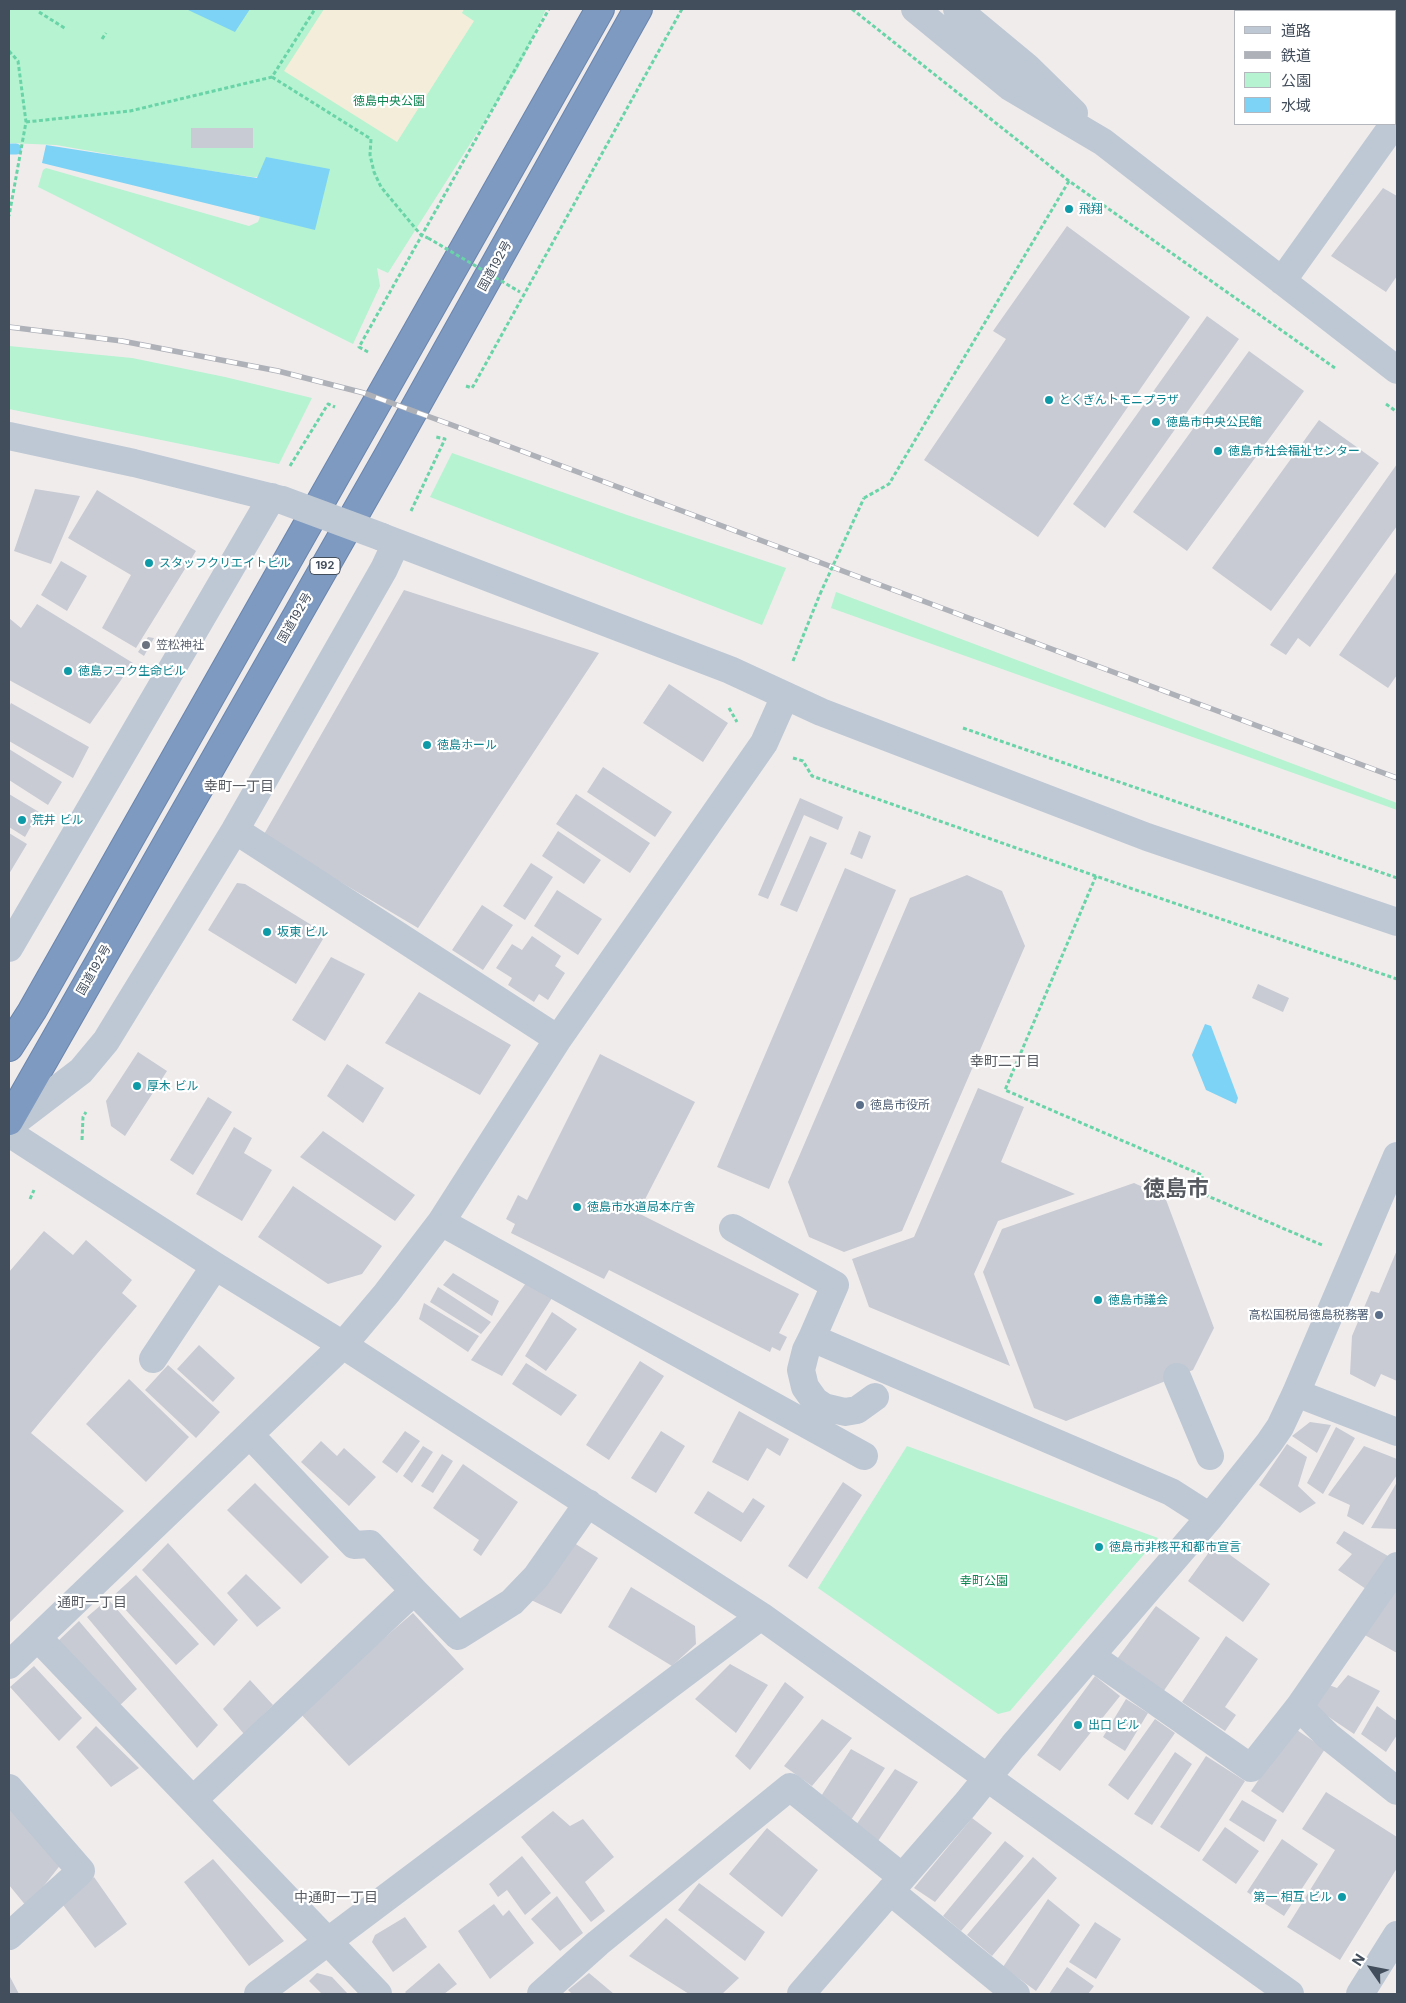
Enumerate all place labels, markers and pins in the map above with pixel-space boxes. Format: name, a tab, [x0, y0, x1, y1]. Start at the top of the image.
place label: 飛翔	[1079, 202, 1103, 216]
marker: 飛翔	[1063, 203, 1075, 215]
place label: とくぎんトモニプラザ	[1059, 393, 1179, 407]
marker: とくぎんトモニプラザ	[1043, 394, 1055, 406]
place label: 徳島市中央公民館	[1166, 415, 1262, 429]
marker: 徳島市中央公民館	[1150, 416, 1162, 428]
place label: 徳島市社会福祉センター	[1228, 444, 1360, 458]
marker: 徳島市社会福祉センター	[1212, 445, 1224, 457]
place label: スタッフクリエイトビル	[159, 556, 291, 570]
marker: スタッフクリエイトビル	[143, 557, 155, 569]
place label: 笠松神社	[156, 638, 204, 652]
marker: 笠松神社	[140, 639, 152, 651]
place label: 徳島フコク生命ビル	[78, 664, 186, 678]
marker: 徳島フコク生命ビル	[62, 665, 74, 677]
place label: 徳島ホール	[437, 738, 497, 752]
marker: 徳島ホール	[421, 739, 433, 751]
place label: 荒井 ビル	[32, 813, 83, 827]
marker: 荒井 ビル	[16, 814, 28, 826]
place label: 坂東 ビル	[277, 925, 328, 939]
marker: 坂東 ビル	[261, 926, 273, 938]
place label: 厚木 ビル	[147, 1079, 198, 1093]
marker: 厚木 ビル	[131, 1080, 143, 1092]
place label: 徳島市役所	[870, 1098, 930, 1112]
marker: 徳島市役所	[854, 1099, 866, 1111]
place label: 徳島市水道局本庁舎	[587, 1200, 695, 1214]
marker: 徳島市水道局本庁舎	[571, 1201, 583, 1213]
place label: 徳島市議会	[1108, 1293, 1168, 1307]
marker: 徳島市議会	[1092, 1294, 1104, 1306]
place label: 高松国税局徳島税務署	[1249, 1308, 1369, 1322]
marker: 高松国税局徳島税務署	[1373, 1309, 1385, 1321]
place label: 徳島市非核平和都市宣言	[1109, 1540, 1241, 1554]
marker: 徳島市非核平和都市宣言	[1093, 1541, 1105, 1553]
place label: 出口 ビル	[1088, 1718, 1139, 1732]
marker: 出口 ビル	[1072, 1719, 1084, 1731]
place label: 第一 相互 ビル	[1253, 1890, 1332, 1904]
marker: 第一 相互 ビル	[1336, 1891, 1348, 1903]

